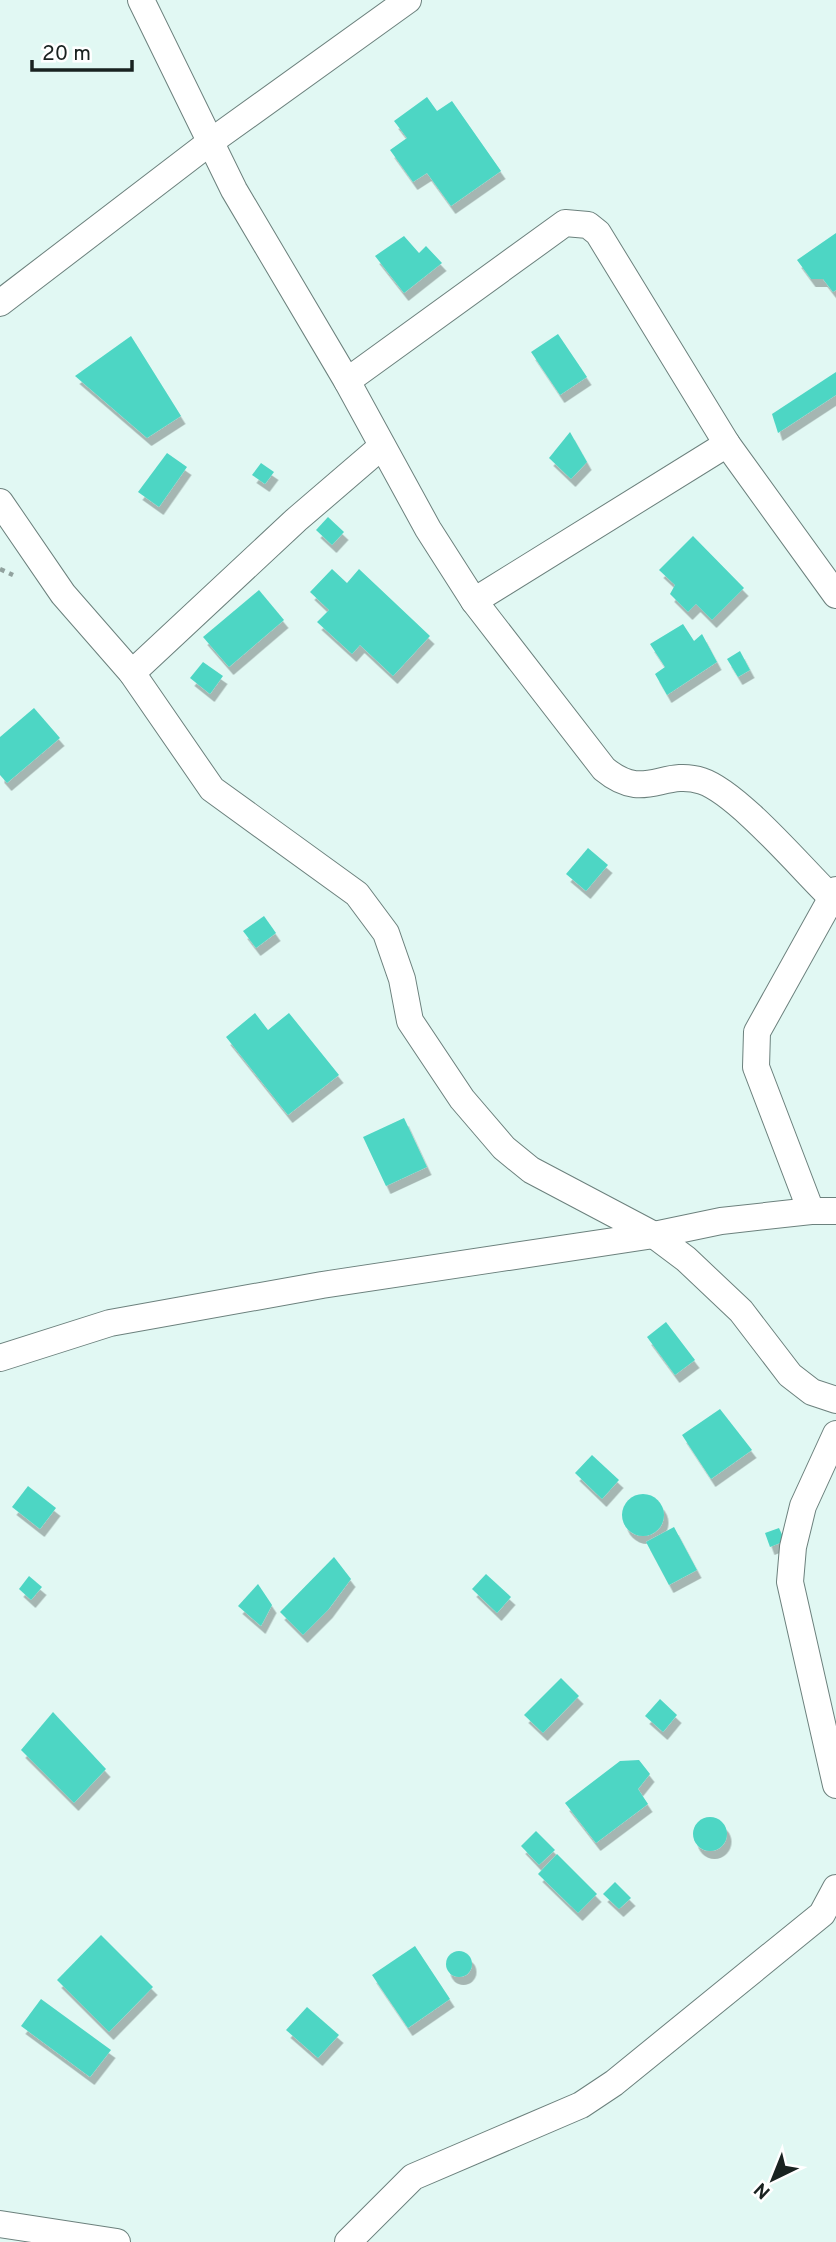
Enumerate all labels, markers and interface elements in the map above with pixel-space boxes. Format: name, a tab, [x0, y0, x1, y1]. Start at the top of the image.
scale bar	[32, 28, 131, 72]
text: 20 m	[42, 41, 91, 68]
north arrow	[738, 2144, 808, 2214]
text: N	[750, 2177, 776, 2203]

